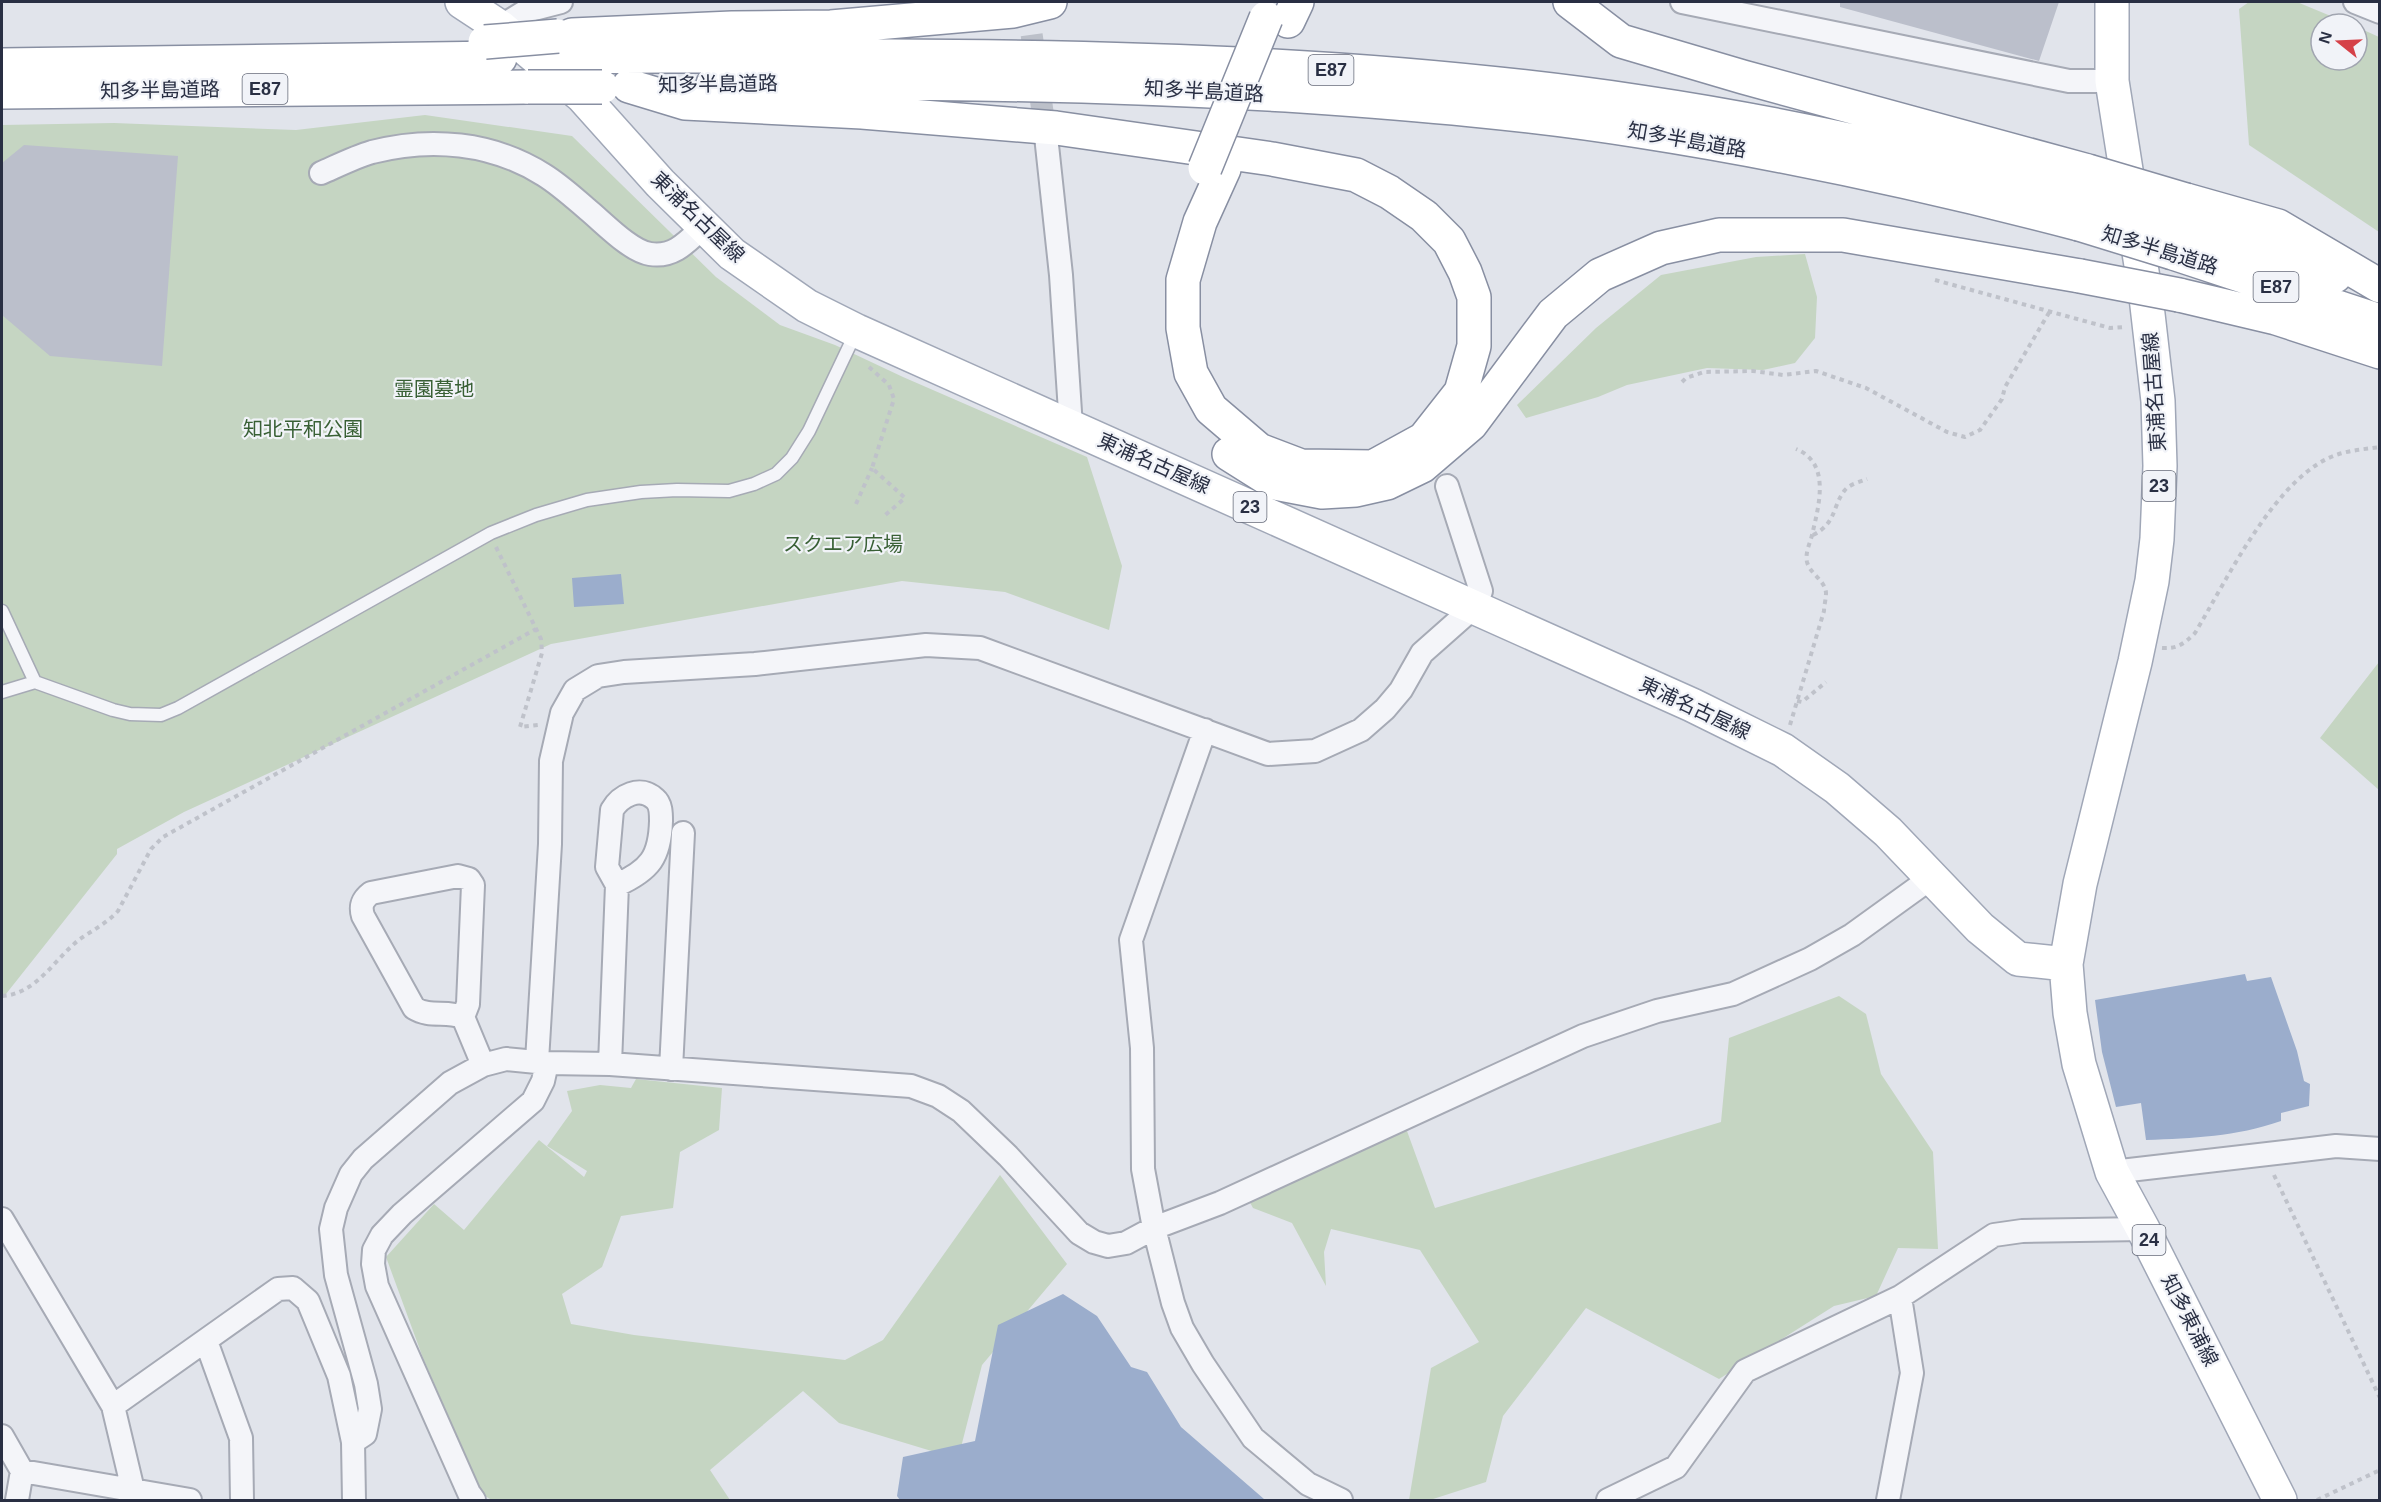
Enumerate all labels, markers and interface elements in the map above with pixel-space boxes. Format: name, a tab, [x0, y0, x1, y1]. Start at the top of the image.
north arrow	[2309, 12, 2369, 72]
text: N	[2315, 29, 2335, 46]
road number: E87	[1308, 55, 1354, 85]
street label: 知多半島道路	[658, 72, 778, 96]
road number: E87	[242, 74, 288, 104]
street label: 知多半島道路	[1144, 77, 1264, 105]
street label: 知多半島道路	[100, 78, 220, 102]
street label: 知多半島道路	[1626, 119, 1748, 161]
street label: 東浦名古屋線	[647, 167, 749, 267]
street label: 知多半島道路	[2099, 222, 2221, 278]
road number: E87	[2254, 272, 2298, 302]
street label: 東浦名古屋線	[2139, 331, 2169, 453]
park label: 霊園墓地	[394, 378, 474, 400]
park label: 知北平和公園	[243, 418, 363, 440]
street label: 東浦名古屋線	[1095, 429, 1213, 497]
road number: 23	[2142, 471, 2176, 501]
road number: 23	[1234, 492, 1266, 522]
park label: スクエア広場	[783, 533, 903, 555]
street label: 東浦名古屋線	[1636, 673, 1754, 743]
road number: 24	[2132, 1225, 2166, 1255]
street label: 知多東浦線	[2157, 1270, 2223, 1370]

